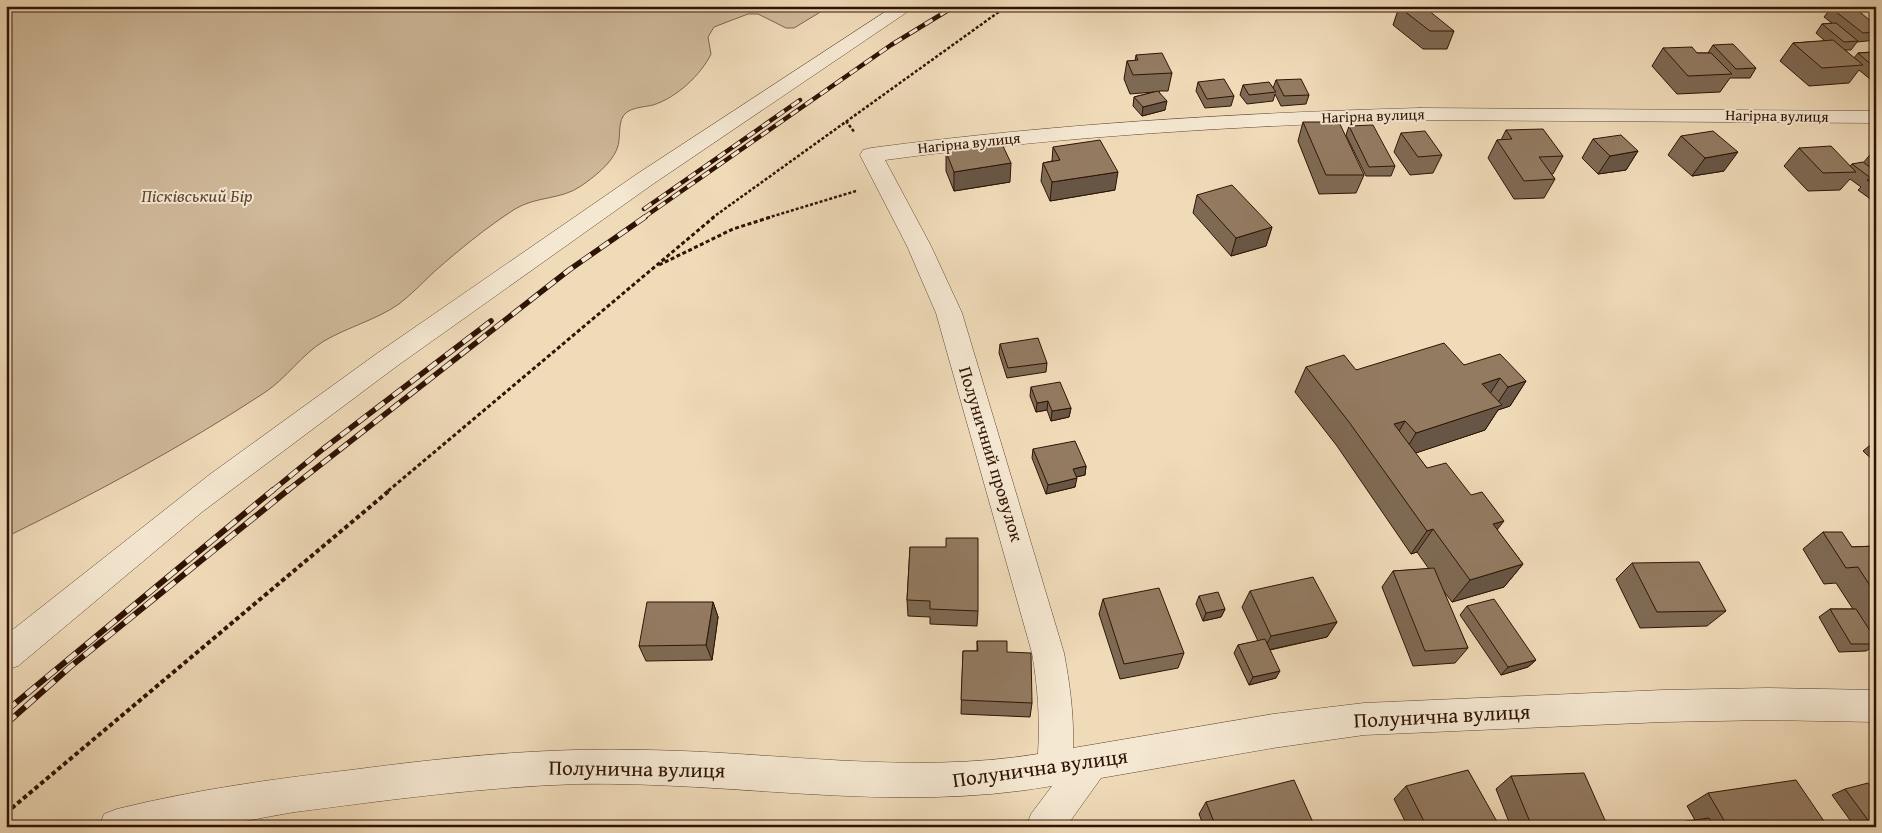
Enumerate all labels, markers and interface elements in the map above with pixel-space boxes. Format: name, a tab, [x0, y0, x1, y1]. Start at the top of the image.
street label: Нагірна вулиця	[1321, 103, 1425, 128]
street label: Нагірна вулиця	[1725, 104, 1829, 127]
street label: Нагірна вулиця	[917, 127, 1022, 158]
park label: Пісківський Бір	[141, 182, 253, 209]
street label: Полуничний провулок	[952, 363, 1031, 545]
street label: Полунична вулиця	[1353, 695, 1531, 736]
street label: Полунична вулиця	[950, 740, 1130, 795]
street label: Полунична вулиця	[548, 751, 726, 786]

